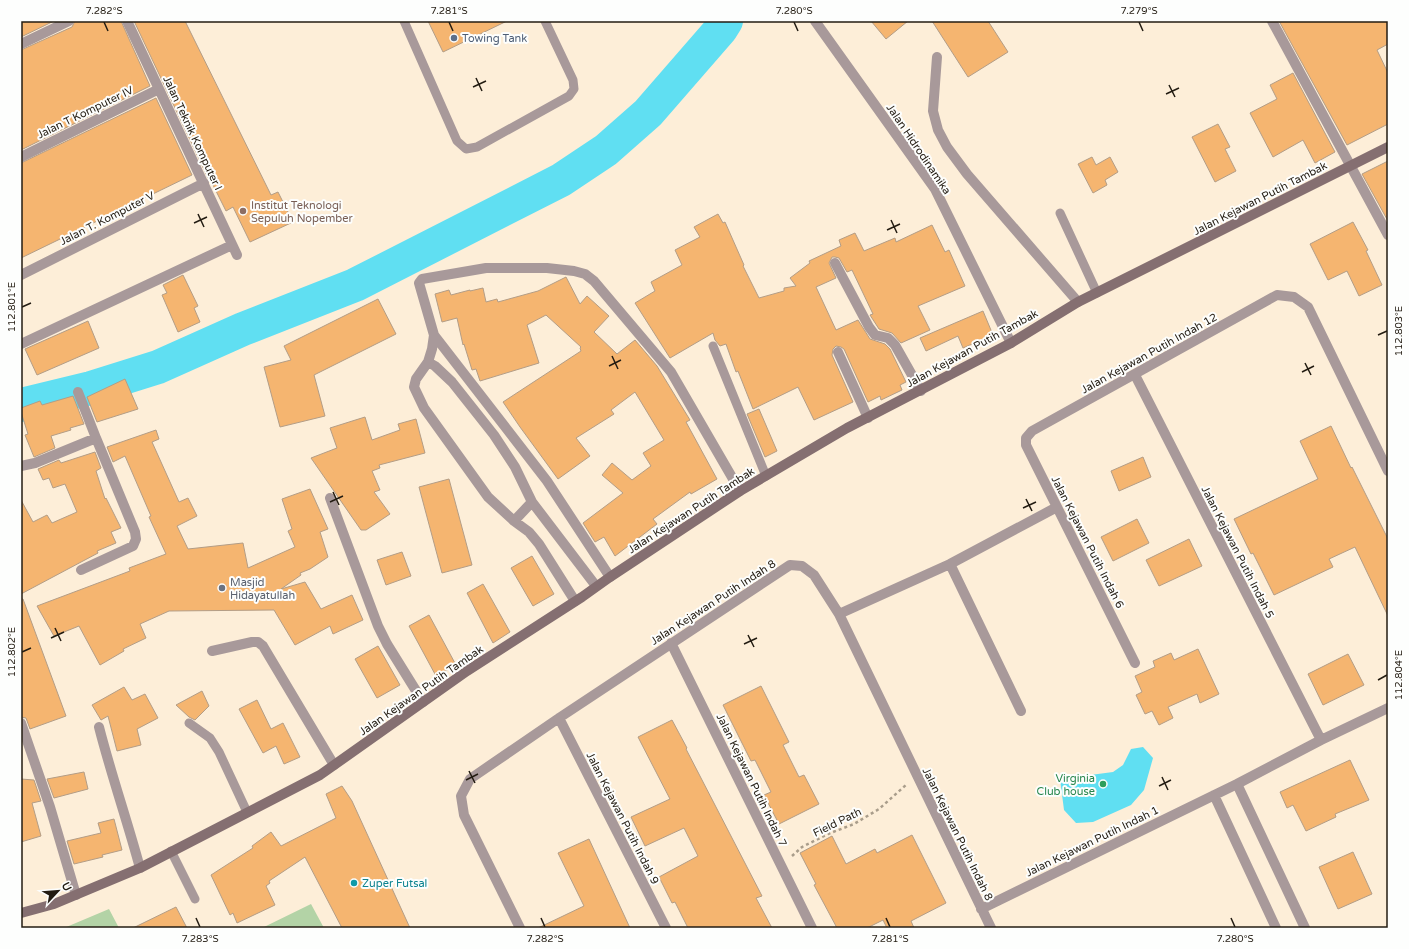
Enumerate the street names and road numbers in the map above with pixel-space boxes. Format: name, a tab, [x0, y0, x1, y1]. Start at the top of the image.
street label: Jalan Teknik Komputer I	[160, 74, 225, 192]
street label: Jalan T Komputer IV	[35, 83, 136, 141]
street label: Jalan Hidrodinamika	[884, 102, 954, 197]
street label: Jalan Kejawan Putih Tambak	[1191, 159, 1329, 238]
street label: Jalan T. Komputer V	[58, 189, 157, 248]
street label: Jalan Kejawan Putih Tambak	[904, 307, 1040, 390]
street label: Jalan Kejawan Putih Indah 12	[1079, 311, 1220, 396]
street label: Jalan Kejawan Putih Tambak	[626, 465, 757, 556]
street label: Jalan Kejawan Putih Indah 6	[1049, 474, 1127, 611]
street label: Jalan Kejawan Putih Indah 5	[1199, 484, 1277, 621]
street label: Jalan Kejawan Putih Indah 8	[648, 557, 778, 648]
street label: Jalan Kejawan Putih Tambak	[357, 643, 486, 738]
street label: Jalan Kejawan Putih Indah 7	[714, 712, 790, 849]
street label: Jalan Kejawan Putih Indah 9	[584, 750, 662, 887]
street label: Jalan Kejawan Putih Indah 8	[920, 766, 996, 903]
street label: Jalan Kejawan Putih Indah 1	[1024, 803, 1161, 879]
street label: Field Path	[811, 805, 864, 840]

